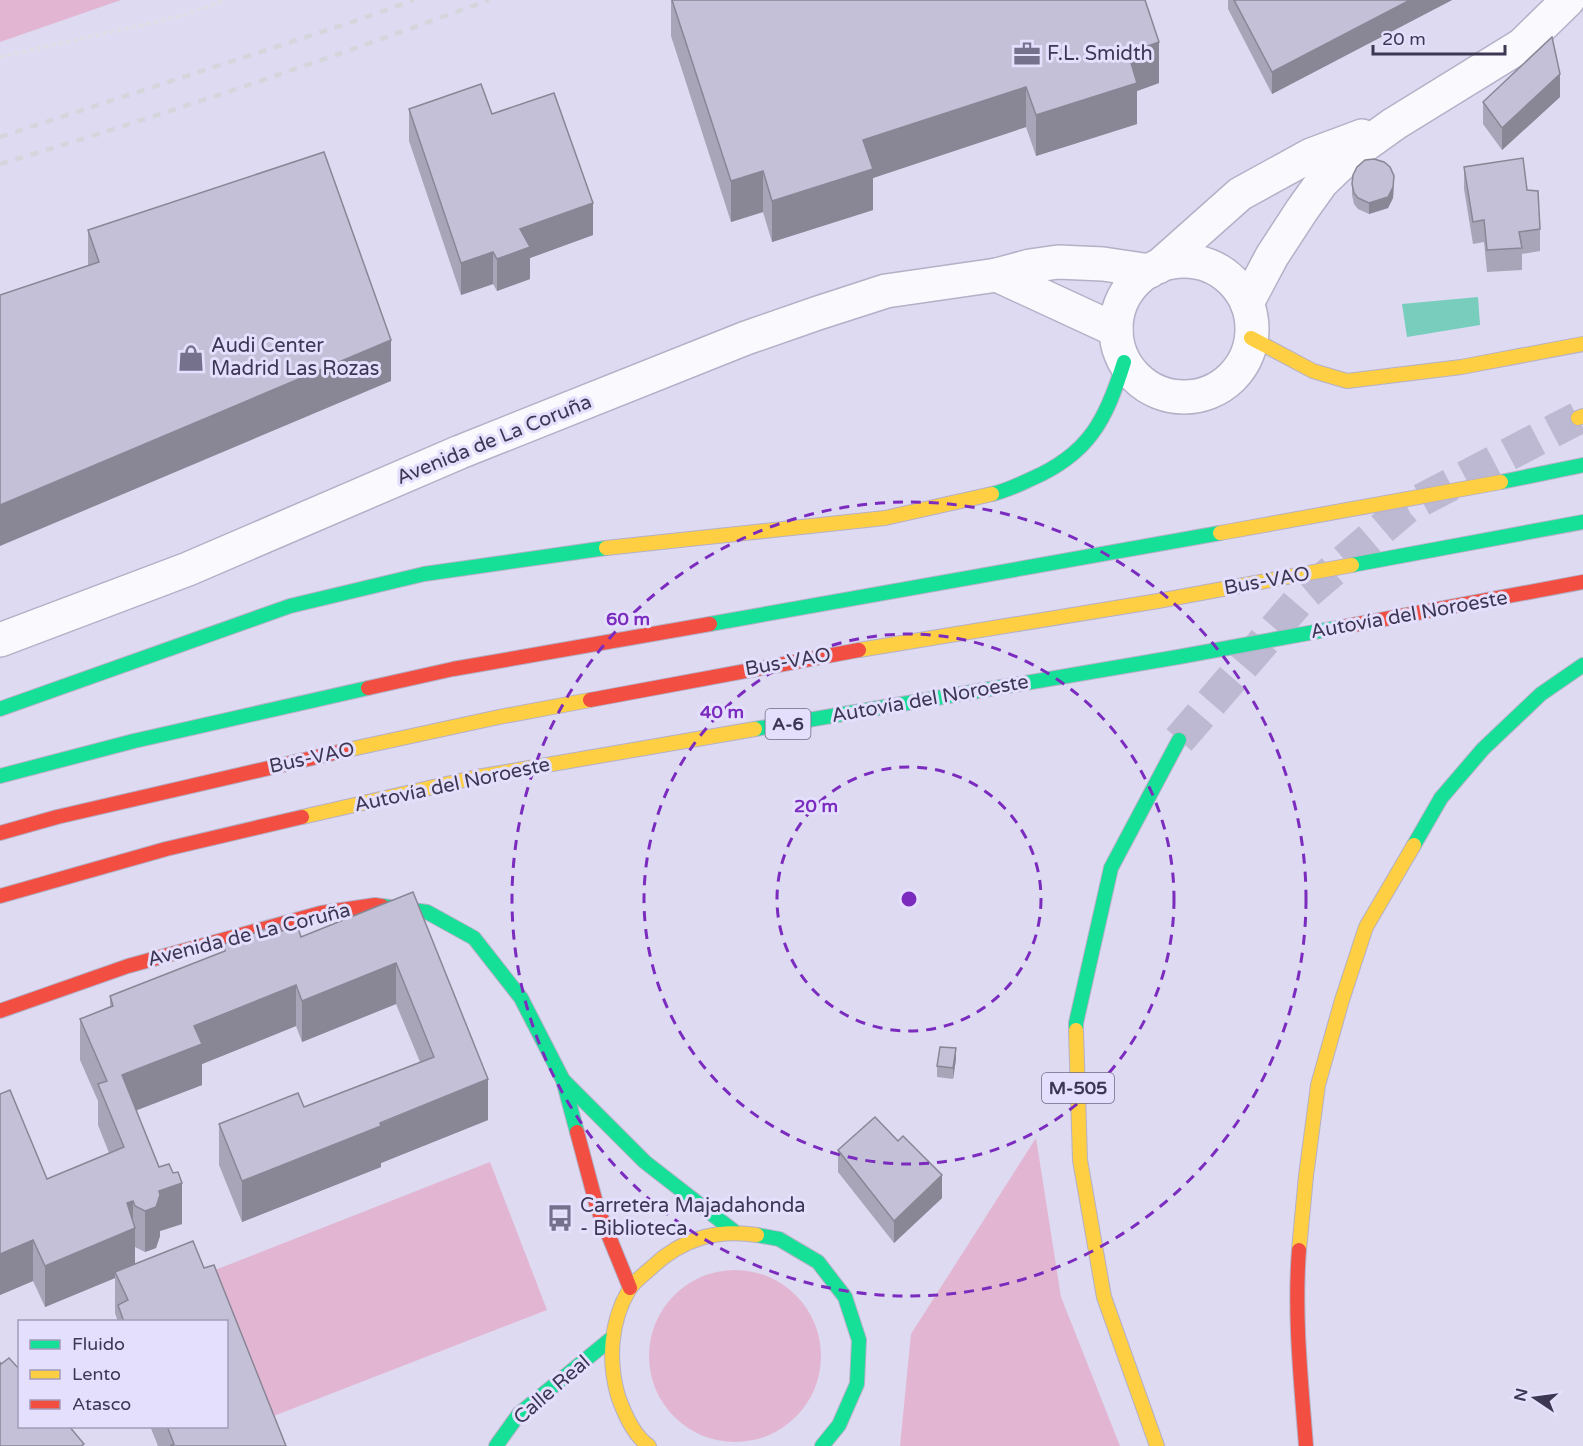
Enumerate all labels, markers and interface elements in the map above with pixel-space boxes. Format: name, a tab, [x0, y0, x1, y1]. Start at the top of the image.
scale bar	[1373, 18, 1505, 56]
text: 20 m	[1382, 28, 1426, 50]
office icon: F.L. Smidth	[1012, 39, 1042, 69]
place label: F.L. Smidth	[1047, 42, 1153, 66]
place label: Audi Center Madrid Las Rozas	[211, 334, 379, 381]
shop icon: Audi Center Madrid Las Rozas	[176, 343, 206, 373]
street label: Avenida de La Coruña	[393, 390, 595, 490]
street label: Bus-VAO	[1222, 562, 1312, 600]
street label: Autovía del Noroeste	[1309, 586, 1509, 644]
text: 60 m	[606, 608, 650, 630]
street label: Bus-VAO	[743, 643, 833, 681]
street label: Autovía del Noroeste	[830, 670, 1030, 728]
text: 40 m	[700, 701, 744, 723]
road number: A-6	[766, 709, 810, 739]
street label: Bus-VAO	[267, 737, 357, 779]
street label: Autovía del Noroeste	[352, 753, 552, 817]
text: 20 m	[794, 795, 838, 817]
centre of rings	[899, 889, 919, 909]
street label: Avenida de La Coruña	[145, 898, 353, 972]
road number: M-505	[1042, 1073, 1114, 1103]
place label: Carretera Majadahonda - Biblioteca	[580, 1194, 806, 1241]
bus stop icon: Carretera Majadahonda - Biblioteca	[545, 1203, 575, 1233]
legend	[18, 1320, 228, 1428]
text: Fluido	[72, 1333, 125, 1355]
street label: Calle Real	[509, 1350, 595, 1430]
text: Lento	[72, 1363, 121, 1385]
north arrow	[1505, 1368, 1565, 1428]
text: N	[1510, 1386, 1533, 1403]
text: Atasco	[72, 1393, 131, 1415]

